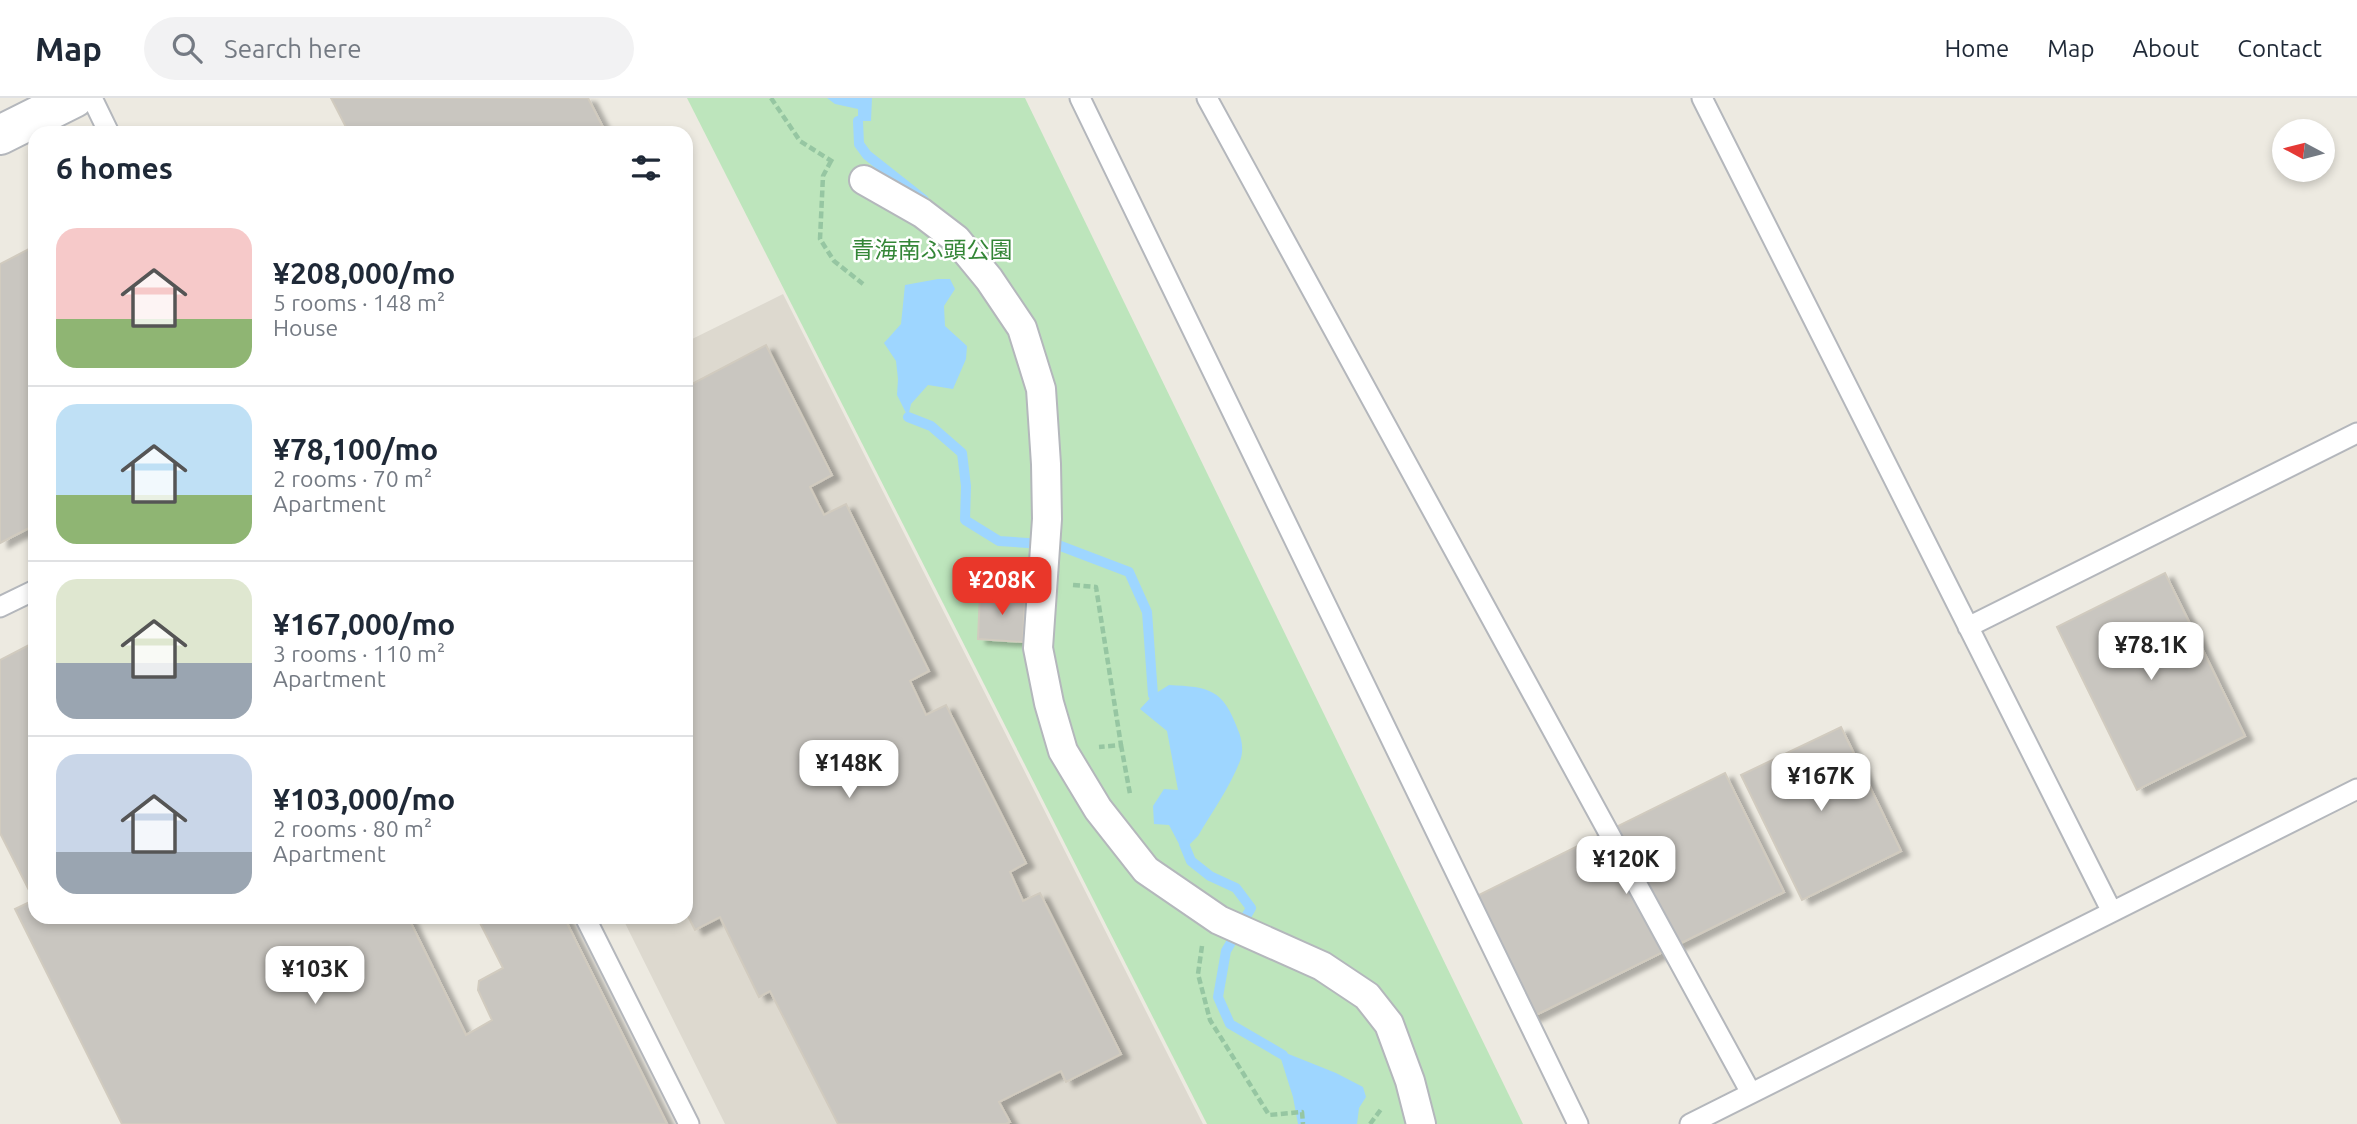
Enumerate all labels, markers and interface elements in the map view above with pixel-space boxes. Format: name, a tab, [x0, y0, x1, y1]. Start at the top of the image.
search box	[144, 17, 634, 80]
icon: search	[168, 29, 206, 67]
text: Map	[35, 30, 102, 67]
text: Search here	[224, 34, 362, 63]
text: Home	[1944, 35, 2009, 62]
text: Map	[2047, 35, 2094, 62]
text: About	[2132, 35, 2199, 62]
text: Contact	[2237, 35, 2322, 62]
north arrow	[2272, 119, 2334, 182]
map controls	[2272, 119, 2335, 182]
icon: filters	[627, 149, 665, 187]
text: 6 homes	[56, 151, 173, 185]
park label: 青海南ふ頭公園	[852, 237, 1013, 262]
icon: home	[112, 256, 196, 340]
text: ¥208,000/mo	[273, 256, 455, 290]
text: 5 rooms · 148 m²	[273, 290, 445, 315]
text: House	[273, 315, 338, 340]
icon: home	[112, 432, 196, 516]
text: ¥78,100/mo	[273, 432, 438, 466]
text: 2 rooms · 70 m²	[273, 466, 432, 491]
text: Apartment	[273, 491, 386, 516]
pin: ¥208K	[953, 558, 1051, 617]
text: ¥208K	[968, 567, 1036, 592]
icon: home	[112, 607, 196, 691]
text: ¥167,000/mo	[273, 607, 455, 641]
pin: ¥78.1K	[2094, 622, 2208, 682]
text: ¥78.1K	[2115, 632, 2187, 657]
text: 3 rooms · 110 m²	[273, 641, 445, 666]
text: Apartment	[273, 666, 386, 691]
pin: ¥148K	[800, 740, 898, 800]
text: ¥148K	[815, 750, 883, 775]
pin: ¥167K	[1772, 754, 1870, 813]
text: ¥167K	[1787, 763, 1855, 788]
icon: home	[112, 782, 196, 866]
text: ¥103,000/mo	[273, 782, 455, 816]
text: 2 rooms · 80 m²	[273, 816, 432, 841]
pin: ¥120K	[1577, 836, 1675, 896]
text: Apartment	[273, 841, 386, 866]
text: ¥120K	[1592, 846, 1660, 871]
pin: ¥103K	[266, 946, 364, 1006]
text: ¥103K	[281, 956, 349, 981]

